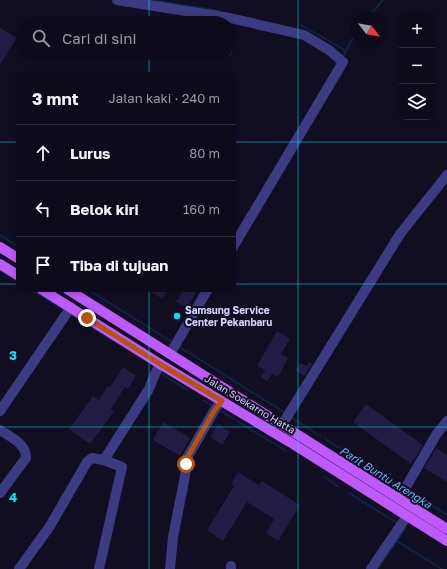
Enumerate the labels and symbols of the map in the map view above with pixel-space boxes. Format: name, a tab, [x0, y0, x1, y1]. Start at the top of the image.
north arrow	[351, 12, 387, 48]
place label: Samsung Service Center Pekanbaru	[185, 304, 272, 328]
route end	[78, 309, 96, 327]
marker: Samsung Service Center Pekanbaru	[172, 311, 182, 321]
text: 3	[9, 347, 17, 363]
street label: Jalan Soekarno Hatta	[203, 372, 297, 436]
water label: Parit Buntu Arengka	[337, 443, 435, 512]
route start	[177, 455, 195, 473]
text: 4	[9, 489, 17, 505]

